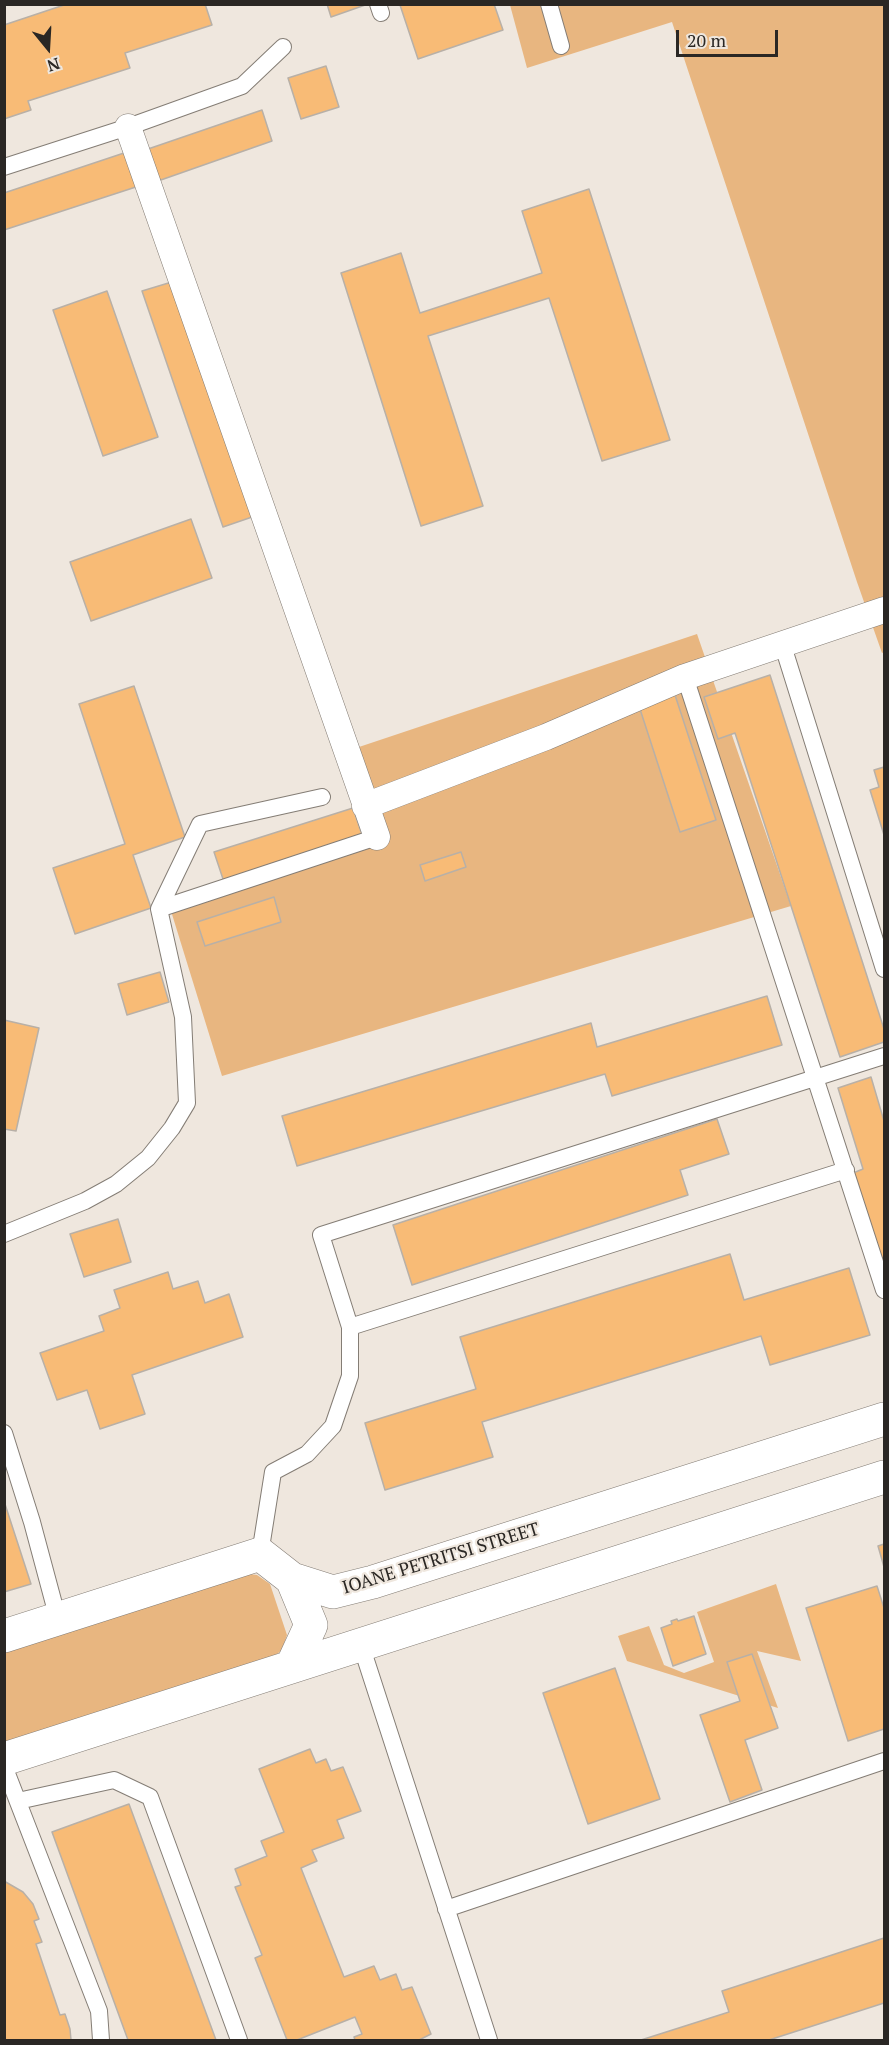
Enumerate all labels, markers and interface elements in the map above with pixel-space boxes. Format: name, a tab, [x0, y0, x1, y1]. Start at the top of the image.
north arrow	[18, 18, 78, 78]
scale bar	[679, 18, 781, 56]
text: 20 m	[687, 28, 726, 52]
text: N	[44, 53, 63, 77]
street label: IOANE PETRITSI STREET	[340, 1519, 542, 1599]

